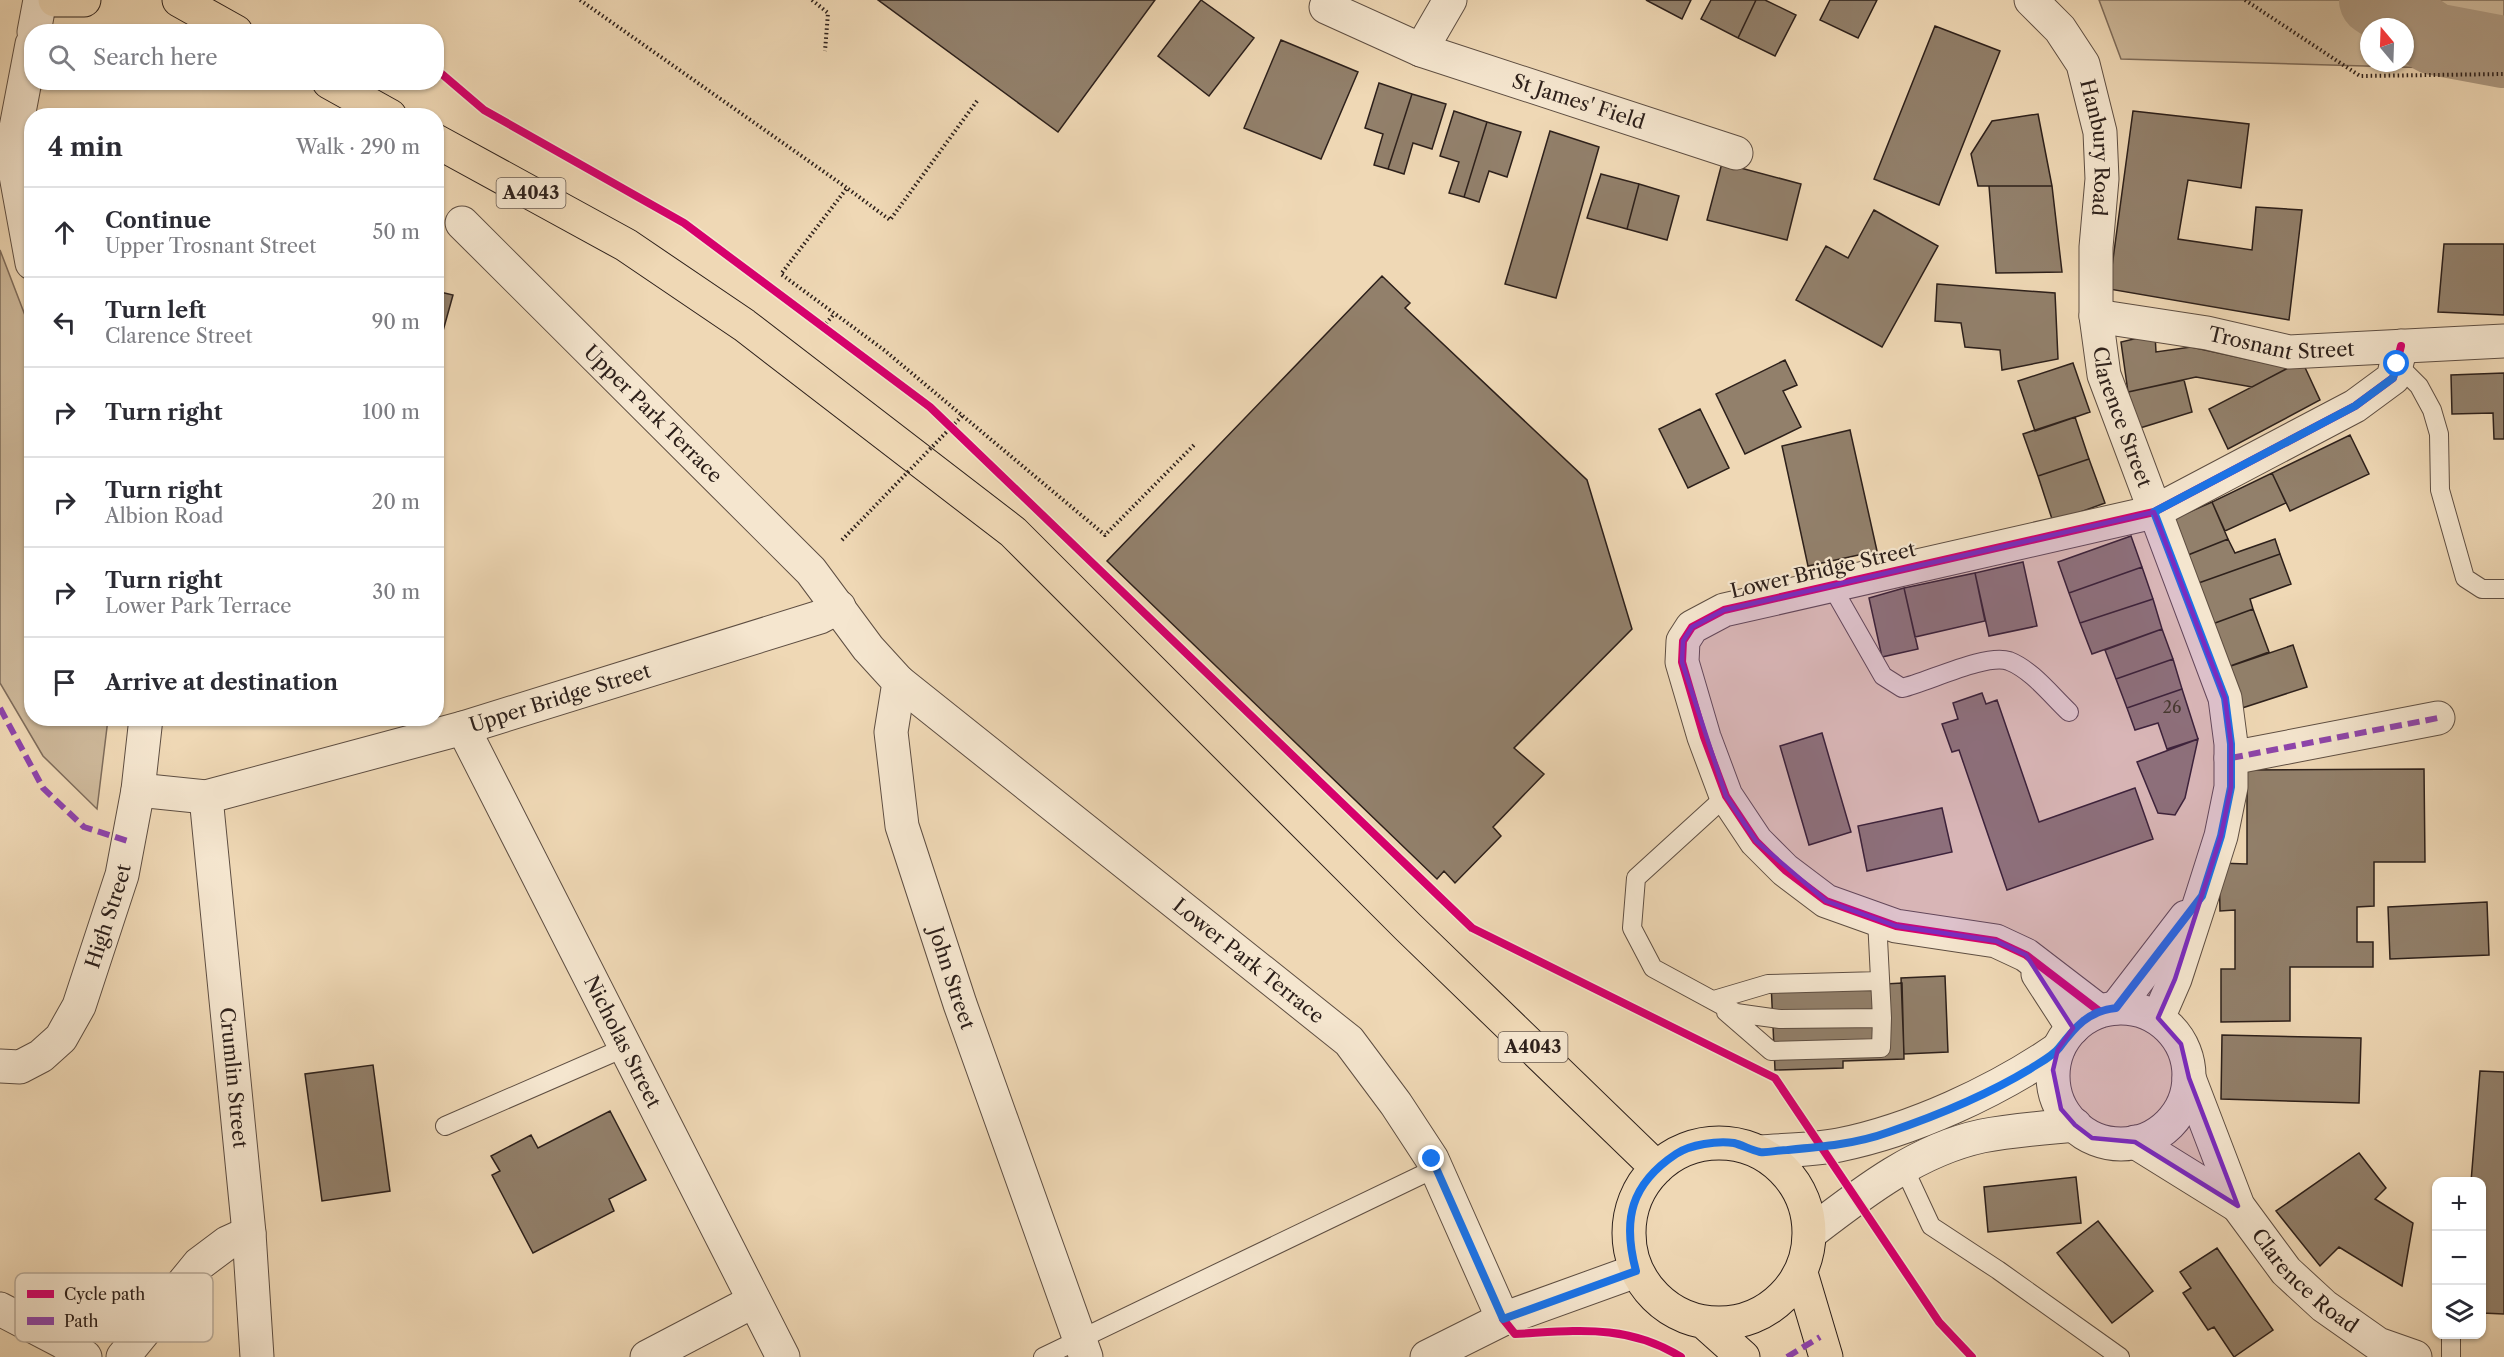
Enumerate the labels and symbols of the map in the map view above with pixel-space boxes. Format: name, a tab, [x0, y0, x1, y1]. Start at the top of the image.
north arrow	[2360, 18, 2414, 72]
street label: St James' Field	[1509, 69, 1648, 134]
street label: Hanbury Road	[2075, 77, 2114, 217]
road number: A4043	[496, 178, 566, 208]
street label: Trosnant Street	[2206, 322, 2355, 364]
street label: Upper Park Terrace	[579, 340, 727, 488]
street label: Clarence Street	[2088, 345, 2157, 491]
route start	[2383, 350, 2409, 376]
street label: Lower Bridge Street	[1728, 537, 1918, 603]
street label: Upper Bridge Street	[466, 658, 654, 737]
house number: 26	[2163, 697, 2181, 717]
street label: High Street	[80, 862, 136, 971]
street label: Lower Park Terrace	[1168, 893, 1329, 1028]
street label: John Street	[923, 921, 980, 1032]
street label: Nicholas Street	[579, 972, 666, 1112]
street label: Crumlin Street	[215, 1006, 253, 1149]
road number: A4043	[1498, 1032, 1568, 1062]
route end	[1418, 1145, 1444, 1171]
street label: Clarence Road	[2247, 1224, 2363, 1338]
legend	[15, 1273, 213, 1342]
text: Cycle path	[64, 1284, 145, 1304]
text: Path	[64, 1311, 98, 1331]

